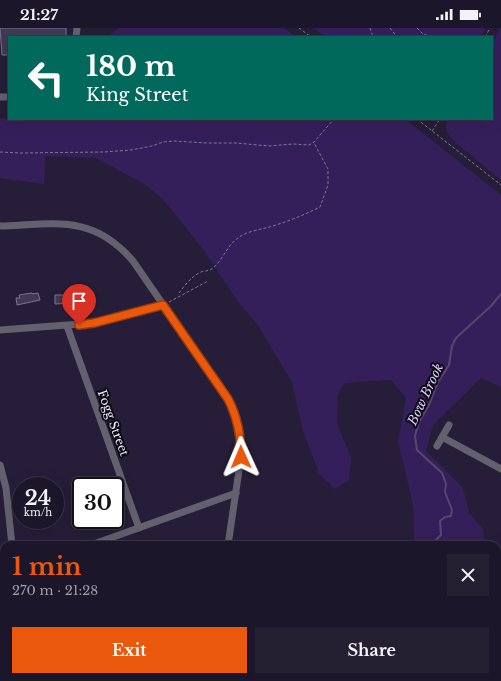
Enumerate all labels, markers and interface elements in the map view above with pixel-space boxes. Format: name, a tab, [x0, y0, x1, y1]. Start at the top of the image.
text: 21:27	[20, 5, 58, 24]
text: 180 m	[86, 49, 176, 84]
icon: left	[20, 52, 72, 104]
text: King Street	[86, 84, 188, 106]
pin	[62, 284, 96, 325]
icon: arrive	[68, 290, 90, 312]
water label: Bow Brook	[403, 360, 447, 429]
street label: Fogg Street	[95, 388, 133, 458]
position arrow	[220, 436, 262, 478]
speed limit sign: 30	[72, 477, 124, 529]
text: 24	[25, 486, 51, 510]
text: km/h	[24, 506, 52, 519]
text: 1 min	[12, 552, 82, 581]
button: close	[447, 554, 489, 596]
text: 270 m · 21:28	[12, 582, 98, 599]
button: Exit	[12, 627, 247, 673]
button: Share	[255, 627, 489, 673]

